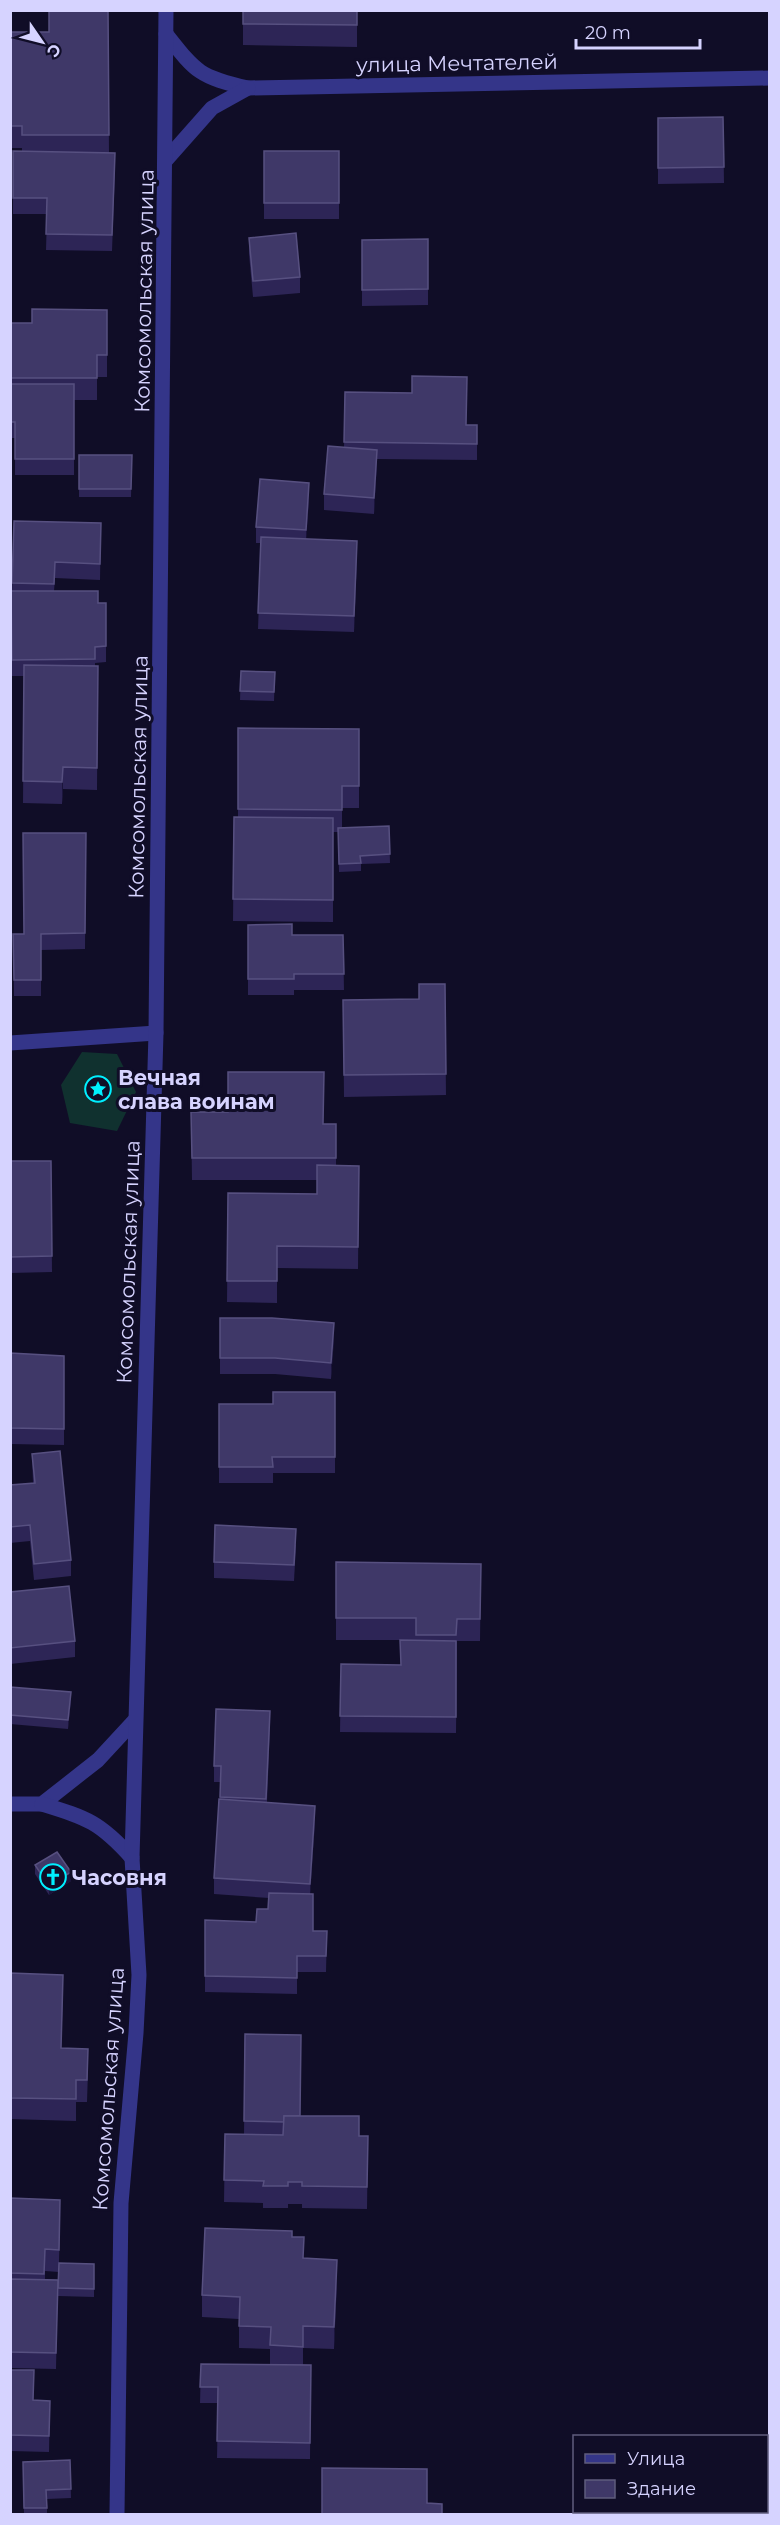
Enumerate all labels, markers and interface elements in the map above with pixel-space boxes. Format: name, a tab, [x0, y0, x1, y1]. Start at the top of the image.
north arrow	[12, 12, 72, 72]
scale bar	[576, 12, 700, 50]
text: 20 m	[585, 22, 631, 44]
text: С	[43, 40, 65, 61]
street label: улица Мечтателей	[355, 49, 558, 77]
street label: Комсомольская улица	[129, 169, 159, 413]
street label: Комсомольская улица	[123, 655, 153, 899]
place label: Вечная слава воинам	[118, 1065, 275, 1114]
place icon: Вечная слава воинам	[83, 1074, 113, 1104]
street label: Комсомольская улица	[111, 1140, 145, 1384]
church icon: Часовня	[38, 1862, 68, 1892]
place label: Часовня	[72, 1865, 167, 1890]
street label: Комсомольская улица	[87, 1966, 129, 2212]
legend	[573, 2435, 768, 2513]
text: Улица	[627, 2448, 685, 2470]
text: Здание	[627, 2478, 696, 2500]

